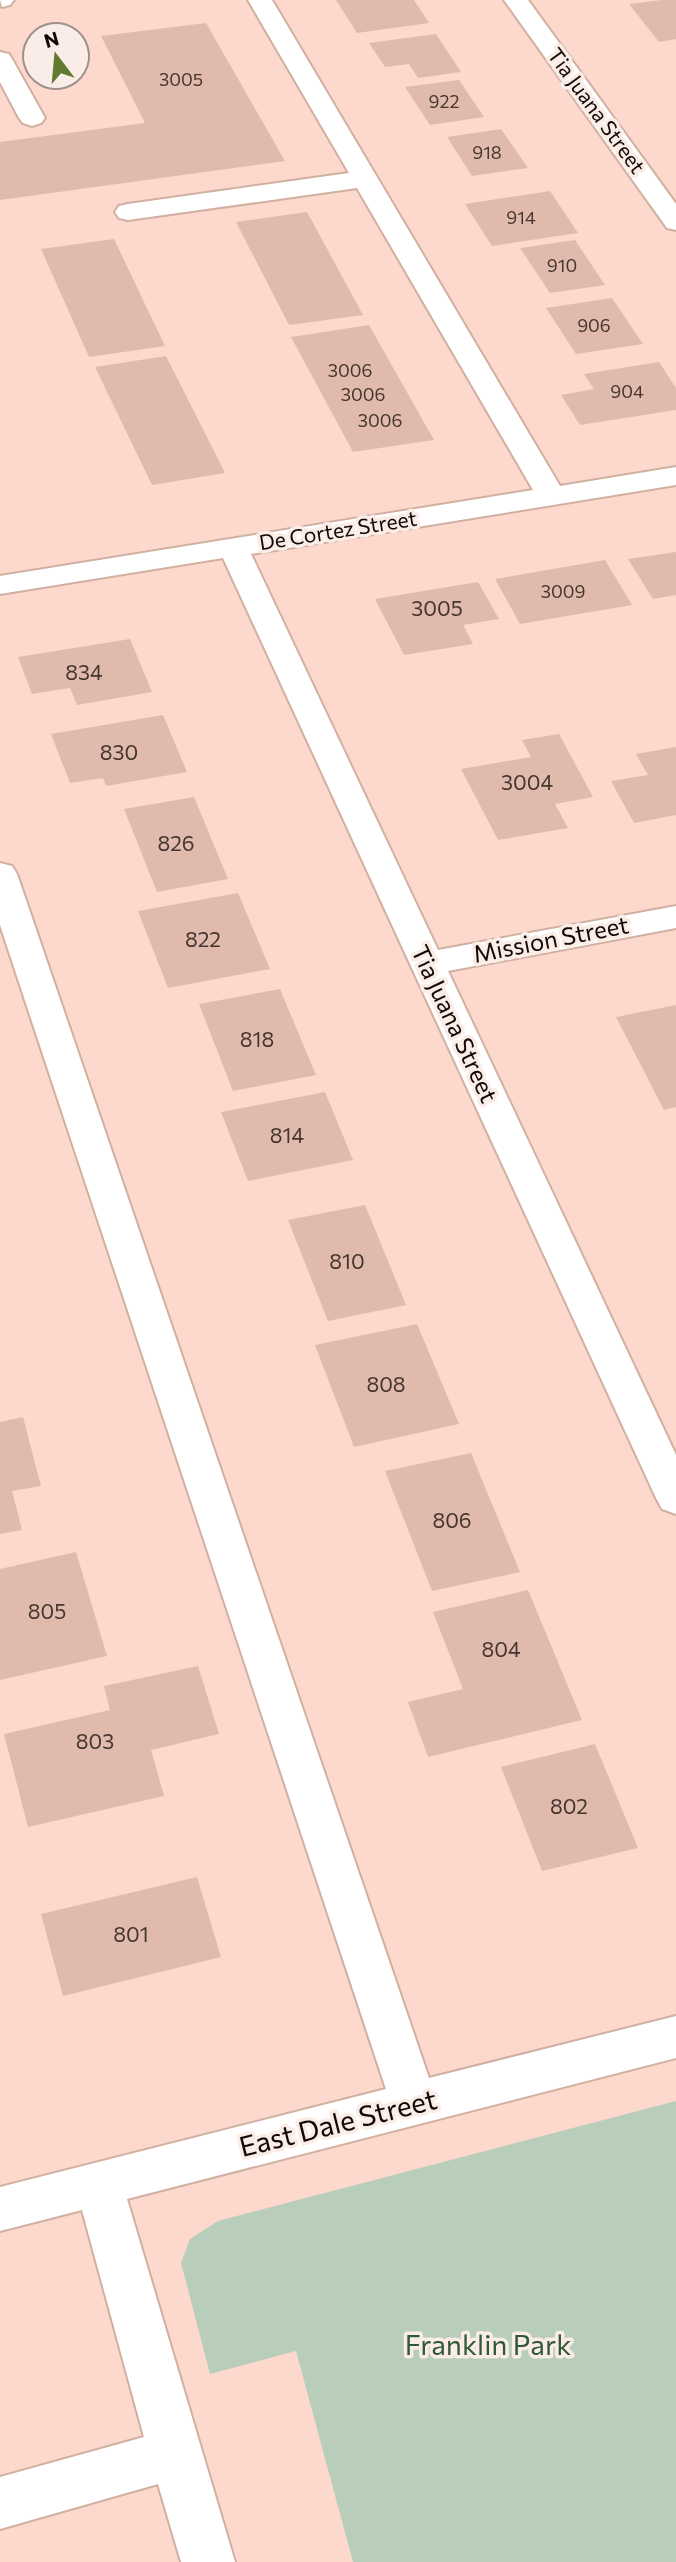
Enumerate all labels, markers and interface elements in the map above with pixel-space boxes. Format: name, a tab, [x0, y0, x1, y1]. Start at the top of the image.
north arrow	[21, 21, 91, 91]
text: N	[41, 26, 61, 52]
street label: Tia Juana Street	[543, 42, 651, 178]
house number: 3005	[159, 68, 203, 90]
house number: 922	[429, 90, 459, 112]
house number: 918	[472, 141, 502, 163]
house number: 914	[506, 206, 536, 228]
house number: 910	[547, 254, 577, 276]
house number: 906	[577, 314, 611, 336]
house number: 3006	[328, 359, 372, 381]
house number: 904	[610, 380, 644, 402]
house number: 3006	[341, 383, 385, 405]
house number: 3006	[358, 409, 402, 431]
street label: De Cortez Street	[257, 505, 418, 554]
house number: 3009	[541, 580, 585, 602]
house number: 3005	[411, 595, 463, 620]
house number: 834	[65, 659, 103, 684]
house number: 830	[100, 739, 138, 764]
house number: 3004	[501, 769, 553, 794]
house number: 826	[157, 830, 195, 855]
street label: Mission Street	[471, 909, 631, 968]
house number: 822	[185, 926, 221, 951]
street label: Tia Juana Street	[406, 940, 505, 1107]
house number: 818	[240, 1026, 274, 1051]
house number: 814	[270, 1122, 305, 1147]
house number: 810	[329, 1248, 365, 1273]
house number: 808	[366, 1371, 406, 1396]
house number: 806	[432, 1507, 472, 1532]
house number: 805	[28, 1598, 66, 1623]
house number: 804	[481, 1636, 521, 1661]
house number: 803	[76, 1728, 114, 1753]
house number: 802	[550, 1793, 588, 1818]
house number: 801	[113, 1921, 149, 1946]
street label: East Dale Street	[235, 2081, 440, 2163]
park label: Franklin Park	[405, 2327, 571, 2361]

